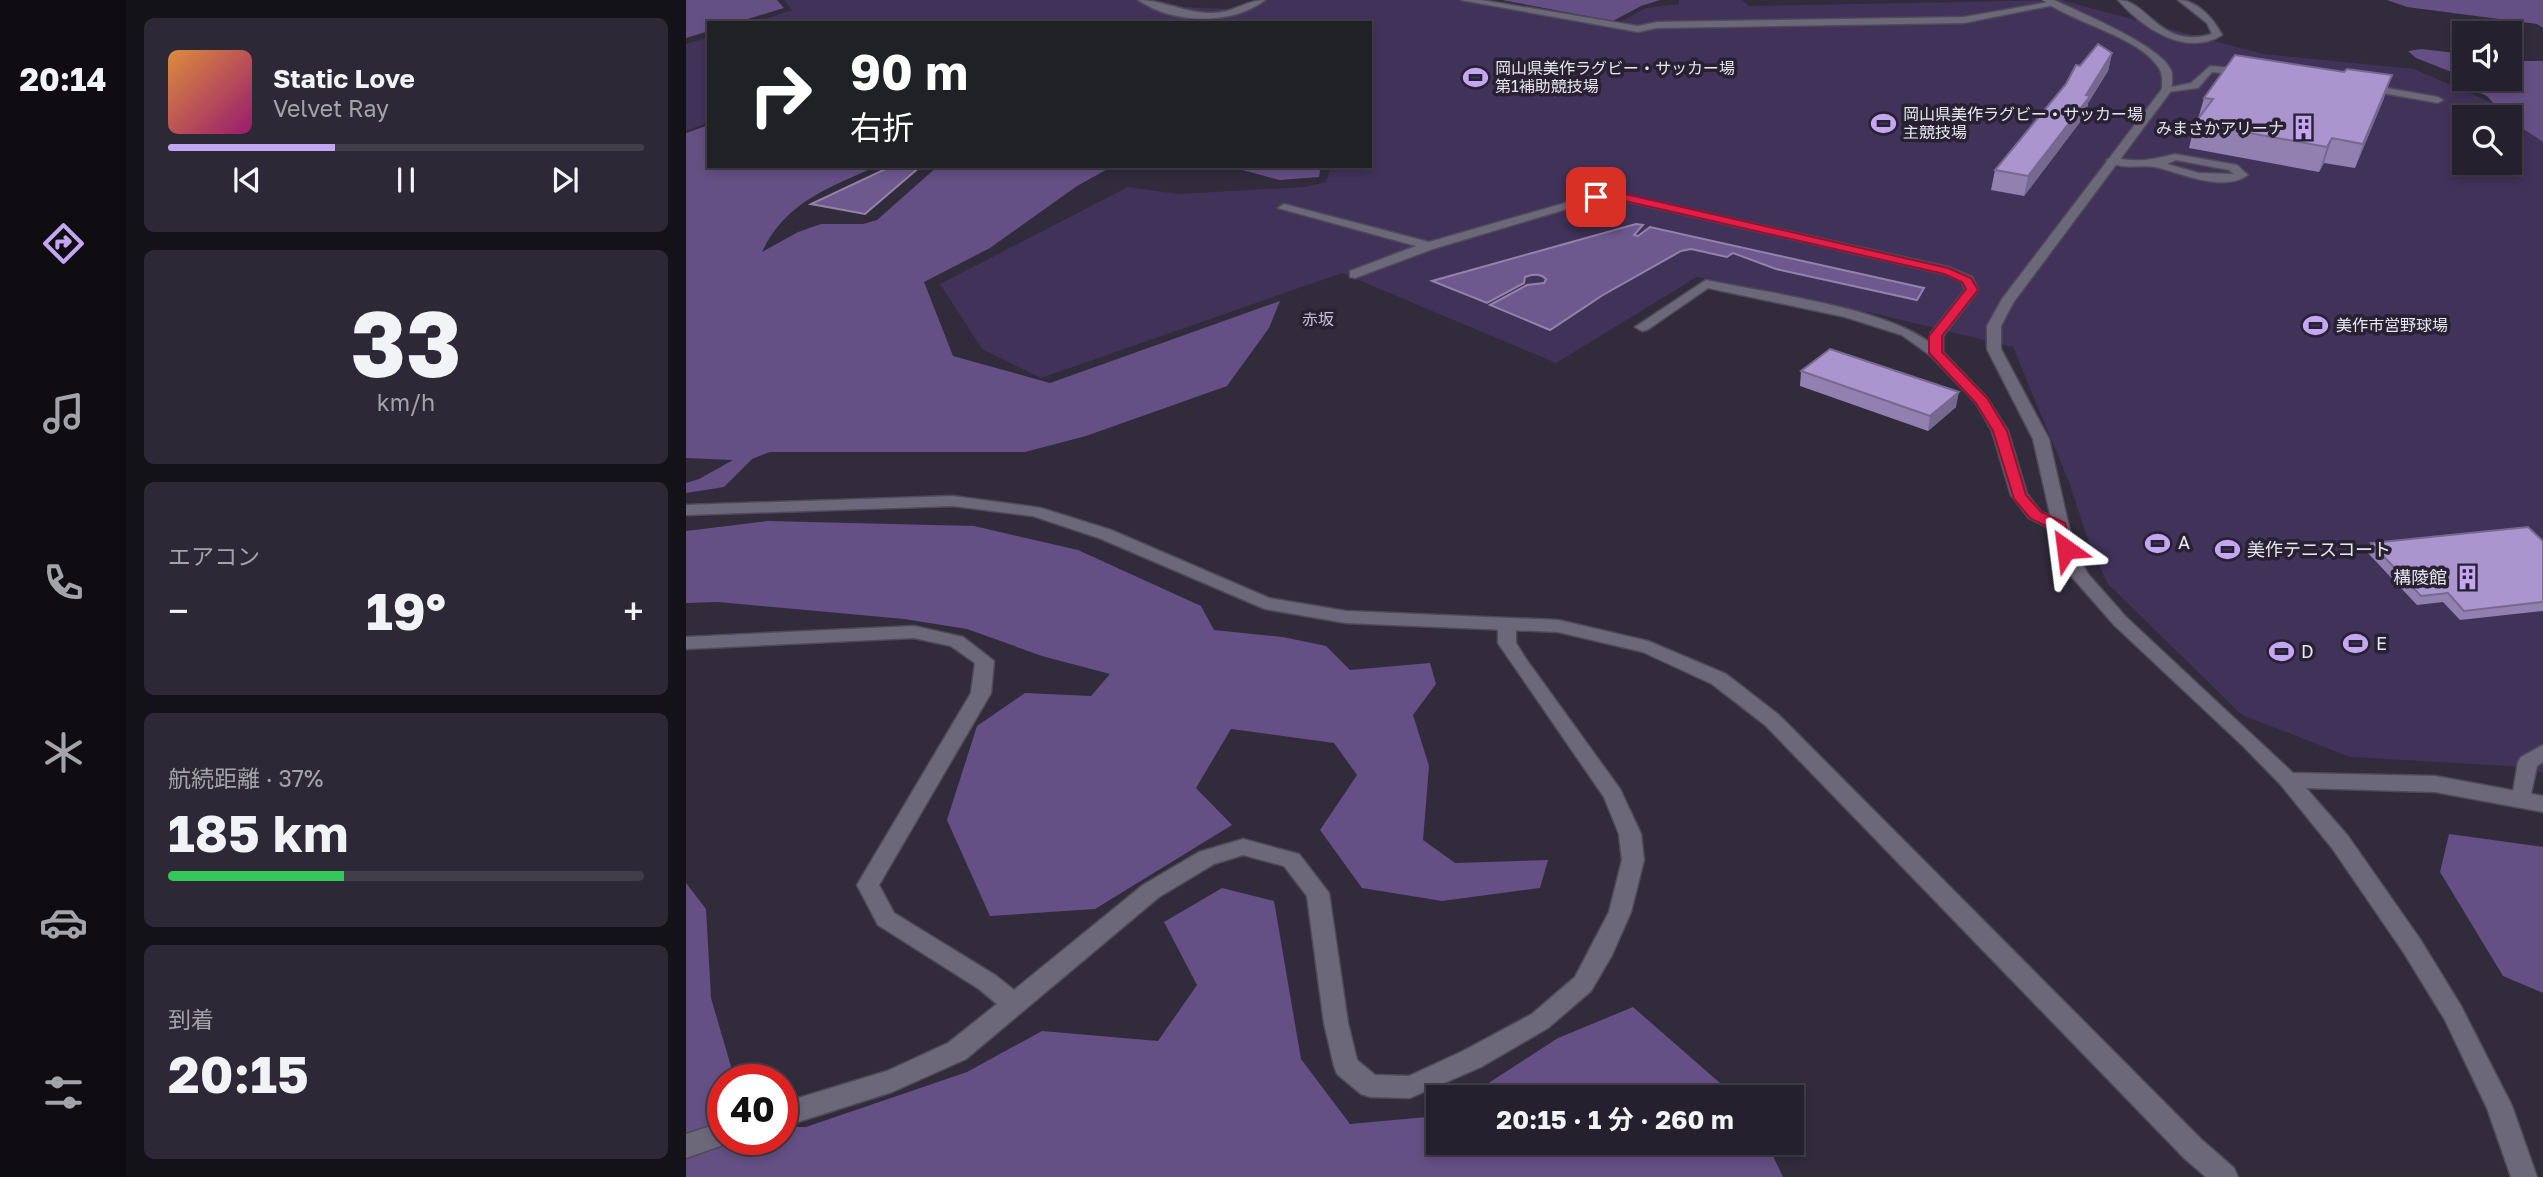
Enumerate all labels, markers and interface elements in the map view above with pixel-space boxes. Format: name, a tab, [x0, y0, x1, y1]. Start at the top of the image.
map controls	[2452, 21, 2522, 175]
button: sound	[2452, 21, 2522, 91]
text: 90 m	[850, 42, 968, 101]
icon: right	[735, 49, 826, 140]
place label: 岡山県美作ラグビー・サッカー場 第1補助競技場	[1495, 58, 1735, 96]
text: 20:14	[19, 60, 107, 98]
text: Static Love	[273, 63, 415, 94]
sports icon: 岡山県美作ラグビー・サッカー場 第1補助競技場	[1461, 63, 1489, 91]
text: Velvet Ray	[273, 94, 389, 122]
place label: 岡山県美作ラグビー・サッカー場 主競技場	[1903, 104, 2143, 142]
button: search	[2452, 105, 2522, 175]
text: 右折	[850, 108, 914, 146]
sports icon: 岡山県美作ラグビー・サッカー場 主競技場	[1869, 109, 1897, 137]
building icon: みまさかアリーナ	[2290, 114, 2318, 142]
place label: みまさかアリーナ	[2156, 118, 2284, 138]
icon: previous	[228, 161, 266, 199]
icon: pause	[387, 161, 425, 199]
icon: next	[546, 161, 584, 199]
pin	[1566, 167, 1626, 227]
icon: arrive	[1577, 178, 1615, 216]
icon: directions	[39, 219, 88, 268]
text: 33	[350, 288, 462, 397]
district label: 赤坂	[1302, 309, 1334, 329]
sports icon: 美作市営野球場	[2302, 311, 2330, 339]
place label: 美作市営野球場	[2336, 315, 2448, 335]
text: km/h	[377, 388, 435, 416]
icon: music	[39, 389, 88, 438]
position arrow	[2029, 512, 2103, 586]
sports icon: A	[2144, 529, 2172, 557]
place label: A	[2178, 531, 2190, 553]
sports icon: 美作テニスコート	[2213, 536, 2241, 564]
place label: 美作テニスコート	[2247, 538, 2391, 560]
text: エアコン	[168, 542, 260, 570]
icon: phone	[39, 558, 88, 607]
building icon: 構陵館	[2453, 564, 2481, 592]
place label: 構陵館	[2393, 566, 2447, 588]
text: 19°	[366, 579, 446, 641]
text: −	[168, 588, 189, 633]
text: +	[623, 588, 644, 633]
sports icon: E	[2342, 630, 2370, 658]
place label: E	[2376, 632, 2387, 654]
sports icon: D	[2267, 638, 2295, 666]
place label: D	[2301, 640, 2314, 662]
icon: climate	[39, 728, 88, 777]
text: 航続距離 · 37%	[168, 764, 323, 792]
text: 185 km	[168, 801, 348, 863]
icon: car	[39, 898, 88, 947]
text: 到着	[168, 1005, 214, 1033]
text: 20:15	[168, 1042, 309, 1104]
speed limit sign: 40	[707, 1064, 798, 1155]
icon: filters	[39, 1068, 88, 1117]
text: 20:15 · 1 分 · 260 m	[1496, 1104, 1734, 1135]

